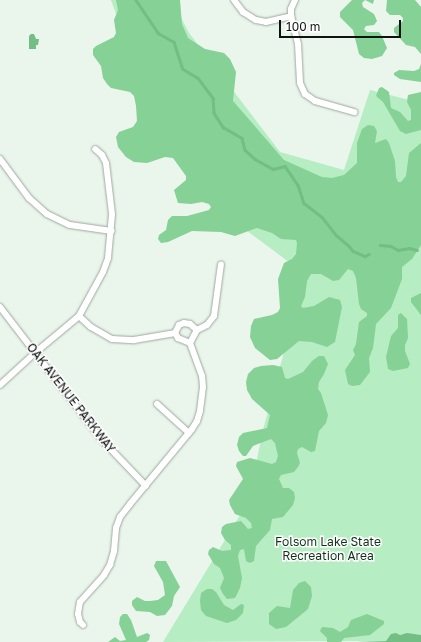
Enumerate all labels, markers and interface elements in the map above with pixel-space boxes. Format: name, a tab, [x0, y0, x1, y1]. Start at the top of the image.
scale bar	[281, 12, 403, 38]
text: 100 m	[286, 19, 320, 34]
street label: OAK AVENUE PARKWAY	[24, 340, 118, 456]
park label: Folsom Lake State Recreation Area	[275, 535, 381, 563]

